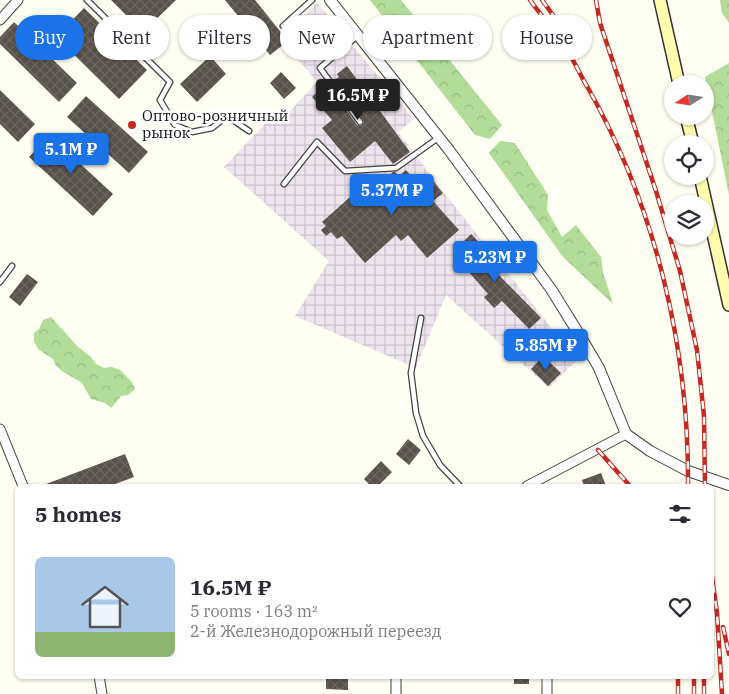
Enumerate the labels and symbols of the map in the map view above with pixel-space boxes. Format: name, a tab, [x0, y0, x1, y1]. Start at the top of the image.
north arrow	[664, 75, 714, 125]
pin: 16.5M ₽	[312, 78, 404, 121]
place label: Оптово-розничный рынок	[142, 106, 288, 142]
marker: Оптово-розничный рынок	[126, 119, 138, 131]
pin: 5.1M ₽	[30, 132, 112, 175]
pin: 5.37M ₽	[346, 174, 438, 216]
pin: 5.23M ₽	[449, 240, 541, 283]
pin: 5.85M ₽	[500, 328, 592, 371]

